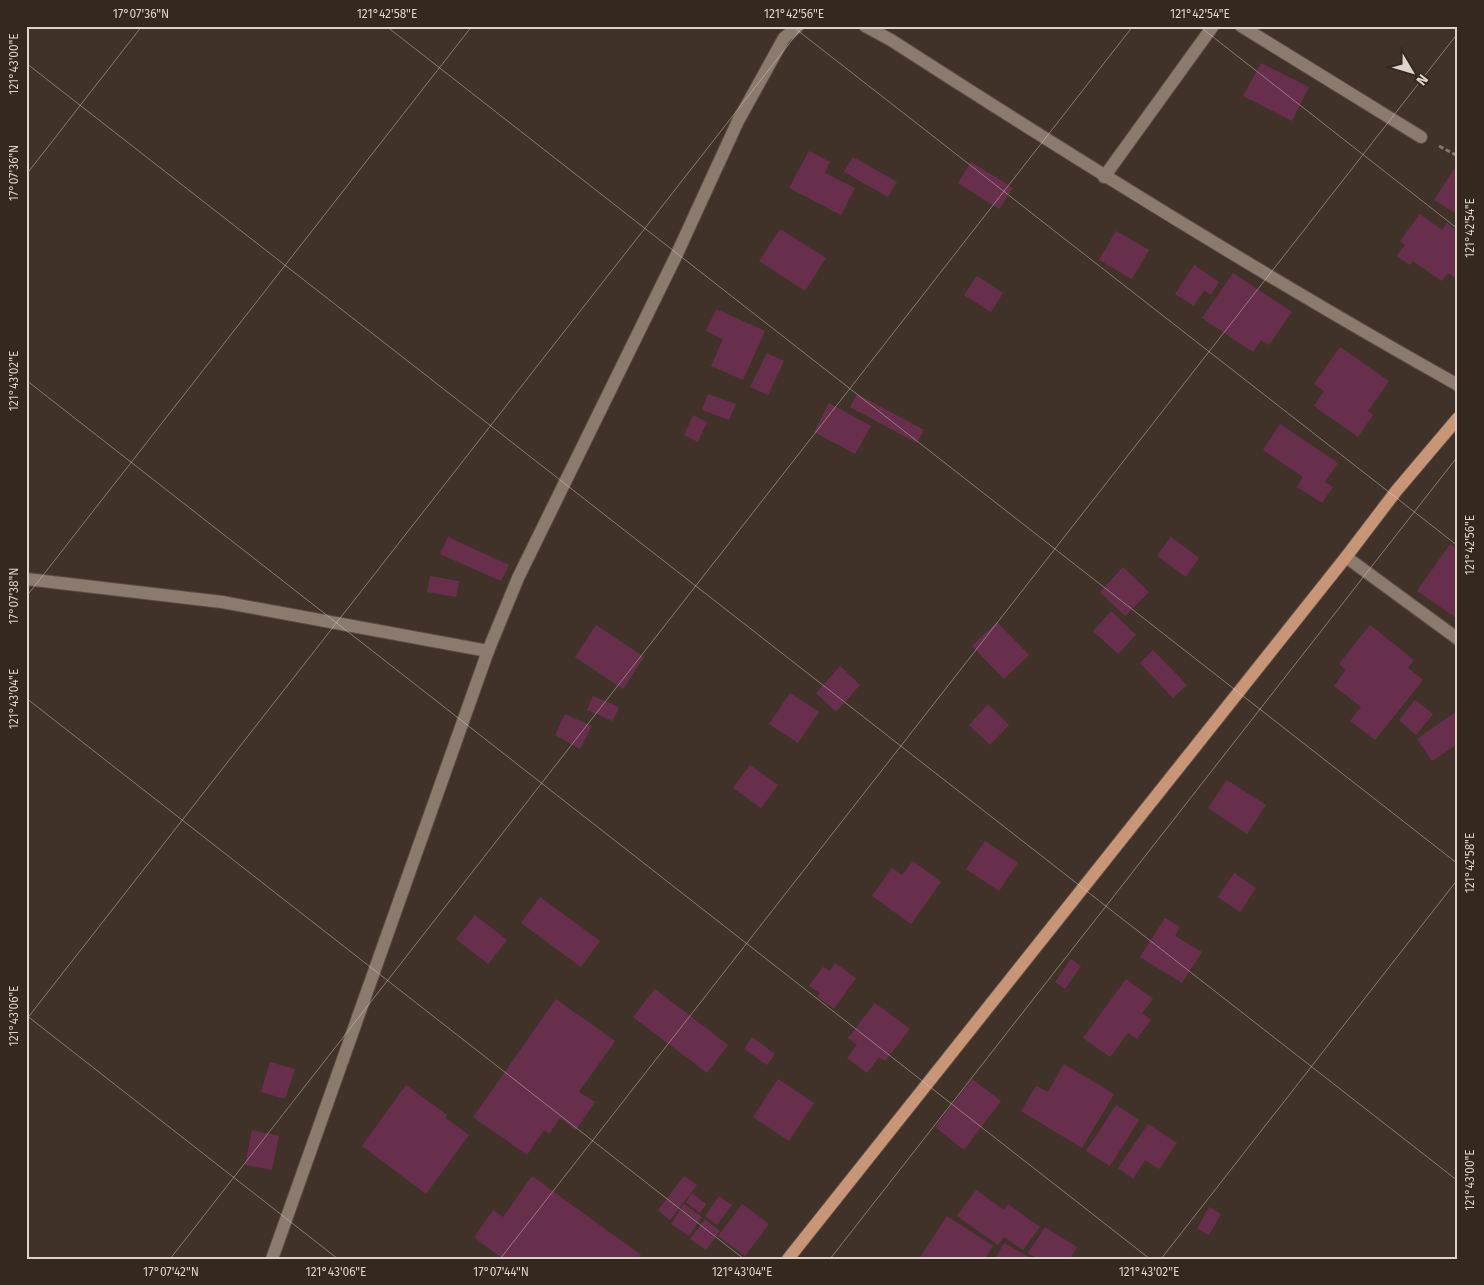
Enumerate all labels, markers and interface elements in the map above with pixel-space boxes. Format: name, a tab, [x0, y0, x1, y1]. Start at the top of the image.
text: 17°07'36"N	[113, 7, 169, 21]
text: 121°42'58"E	[357, 7, 417, 21]
text: 121°42'56"E	[764, 7, 824, 21]
text: 121°42'54"E	[1170, 7, 1230, 21]
text: 121°43'00"E	[7, 33, 21, 95]
north arrow	[1386, 48, 1436, 98]
text: N	[1412, 71, 1431, 89]
text: 17°07'36"N	[7, 145, 21, 201]
text: 121°42'54"E	[1463, 198, 1477, 258]
text: 121°43'02"E	[7, 351, 21, 411]
text: 121°42'56"E	[1463, 515, 1477, 575]
text: 17°07'38"N	[7, 568, 21, 624]
text: 121°43'04"E	[7, 669, 21, 729]
text: 121°42'58"E	[1463, 833, 1477, 893]
text: 121°43'06"E	[7, 985, 21, 1047]
text: 121°43'00"E	[1463, 1149, 1477, 1211]
text: 17°07'42"N	[143, 1265, 199, 1279]
text: 121°43'06"E	[305, 1265, 367, 1279]
text: 17°07'44"N	[473, 1265, 529, 1279]
text: 121°43'04"E	[712, 1265, 772, 1279]
text: 121°43'02"E	[1119, 1265, 1179, 1279]

